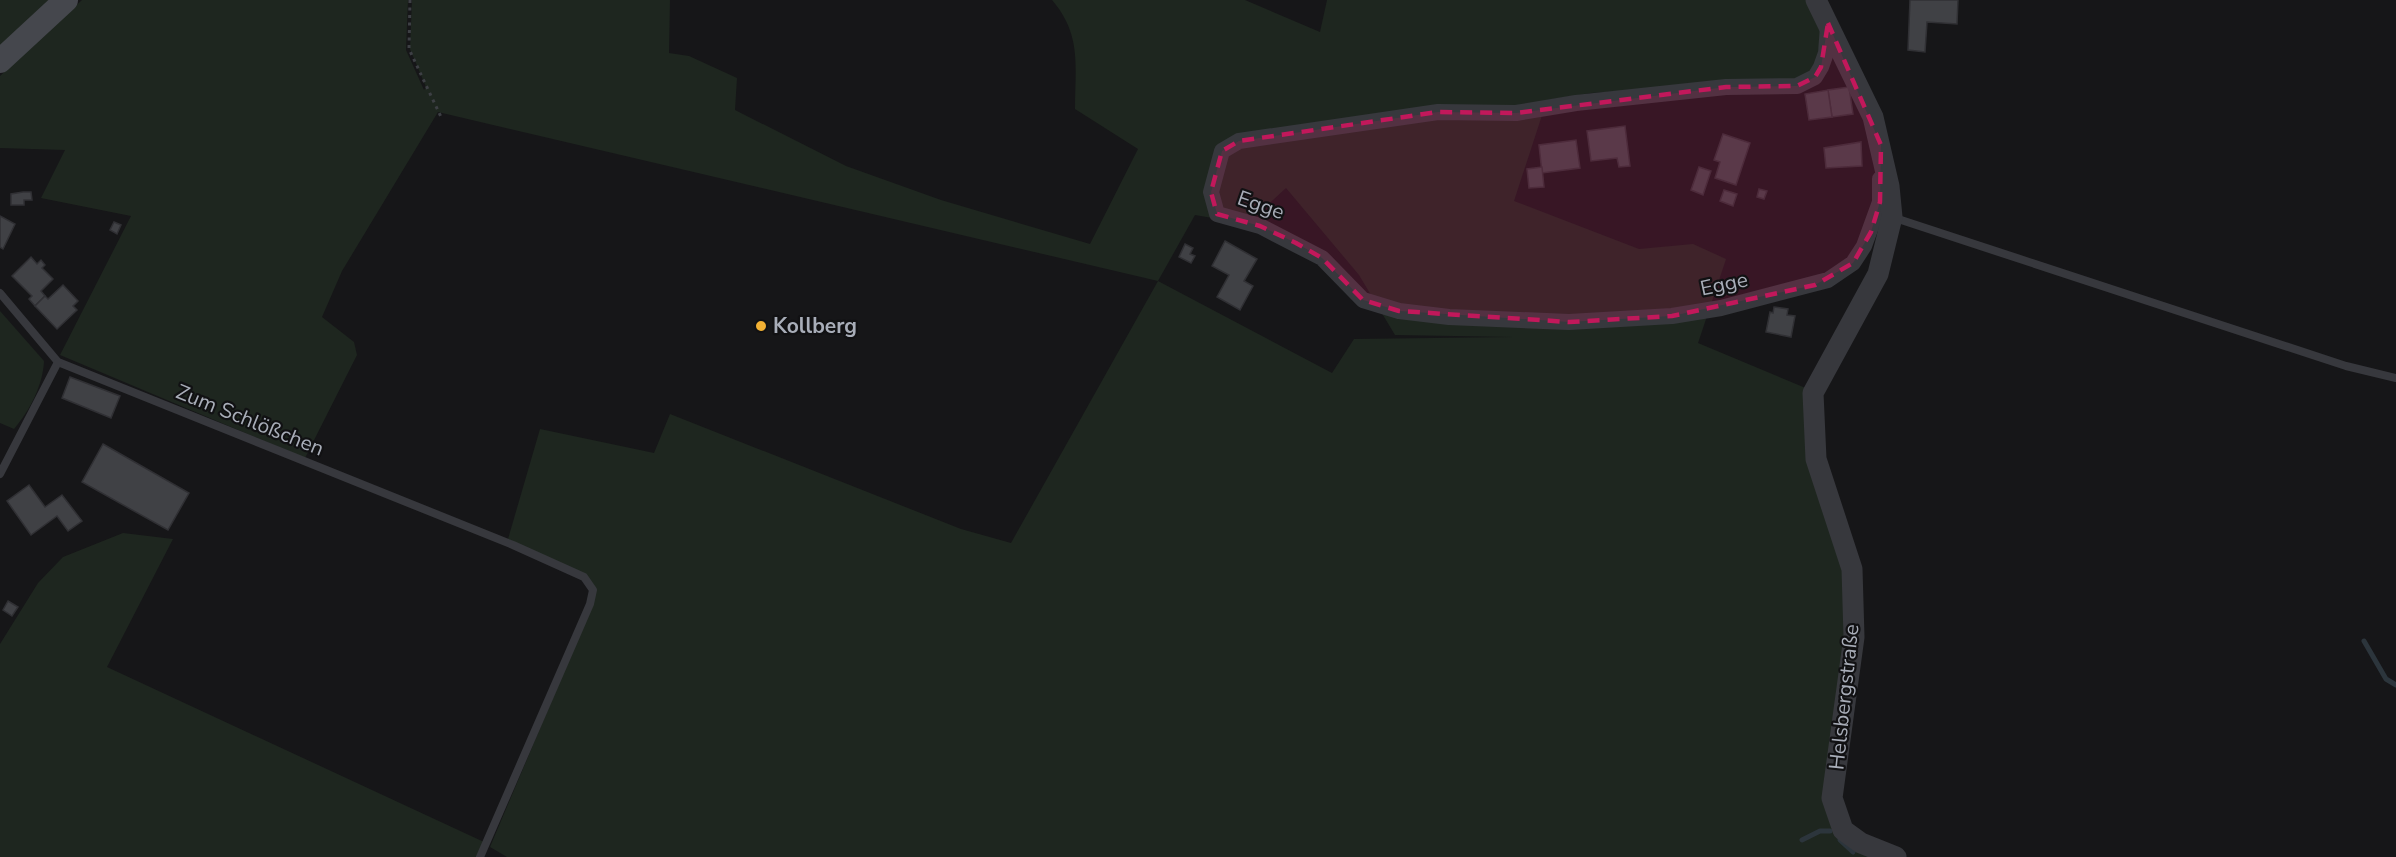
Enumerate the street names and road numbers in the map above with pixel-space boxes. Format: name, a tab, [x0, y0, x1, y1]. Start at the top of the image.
street label: Egge	[1234, 184, 1288, 226]
street label: Egge	[1698, 265, 1750, 303]
street label: Zum Schlößchen	[172, 378, 328, 462]
street label: Helsbergstraße	[1822, 623, 1866, 771]

